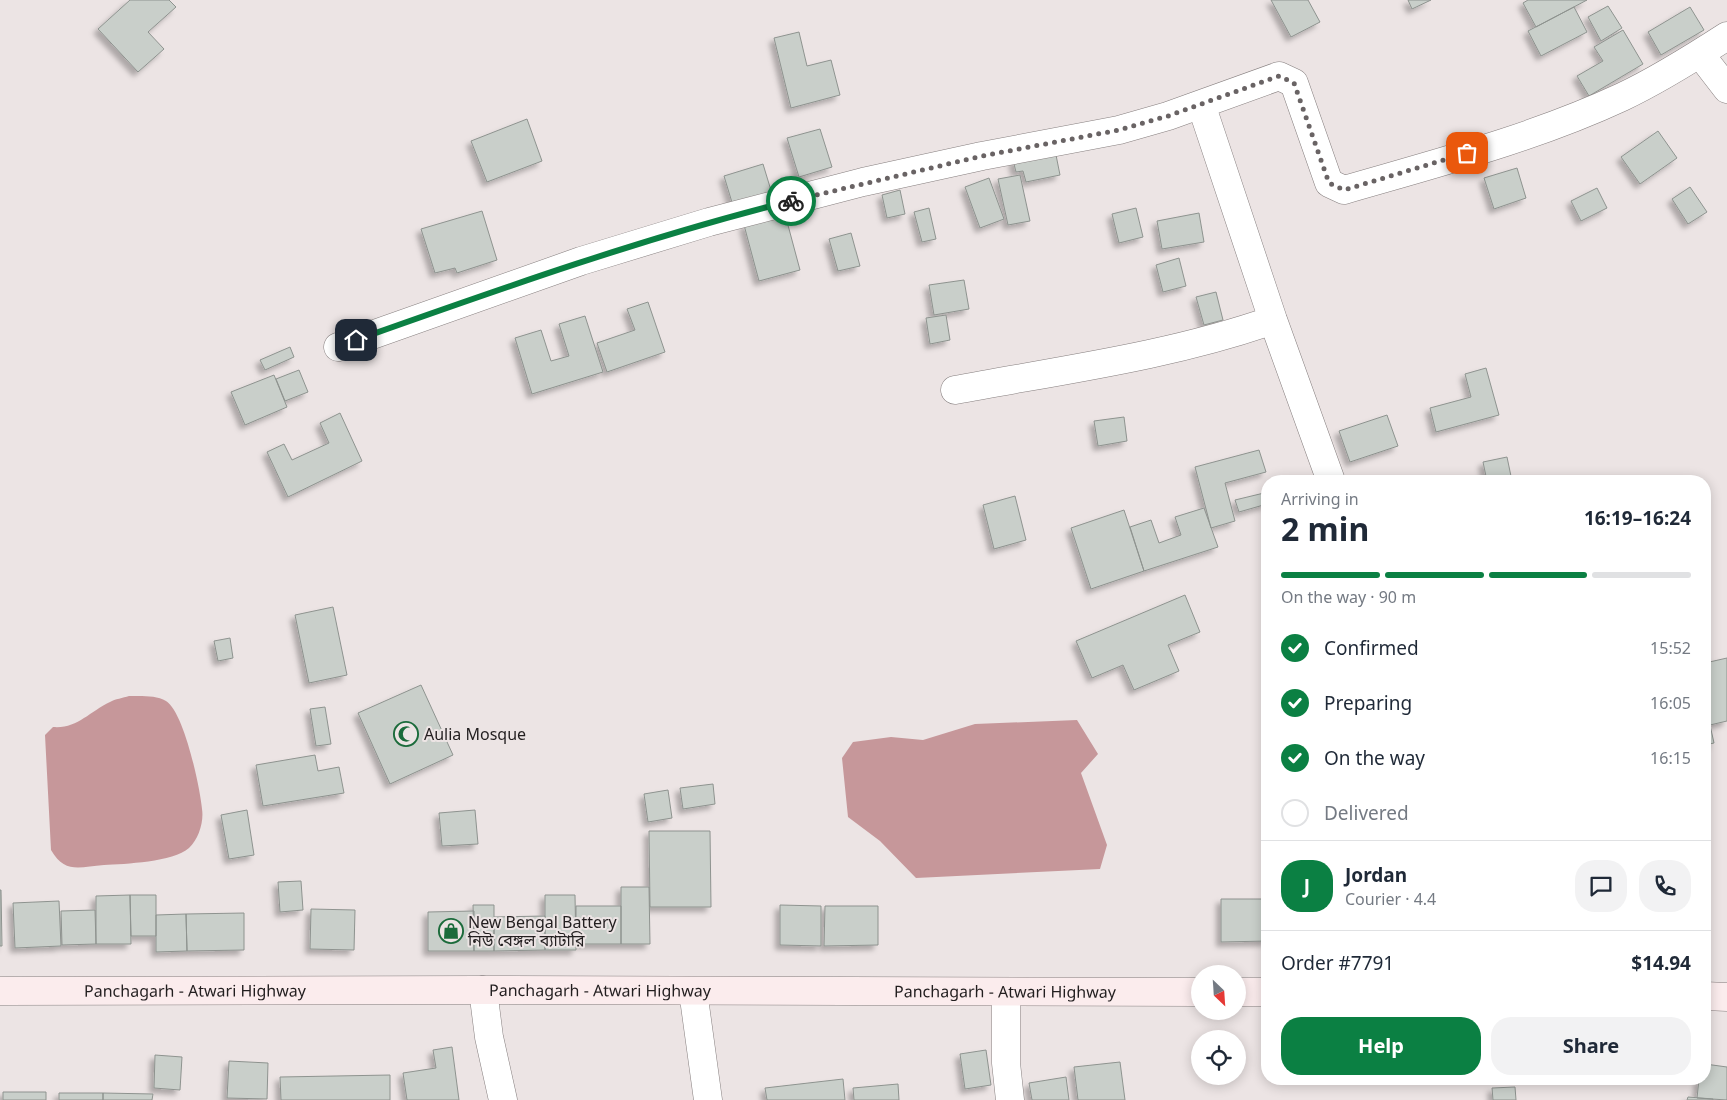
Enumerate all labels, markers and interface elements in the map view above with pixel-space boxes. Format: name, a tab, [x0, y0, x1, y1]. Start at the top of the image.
pin	[1446, 132, 1488, 174]
icon: bag	[1453, 139, 1481, 167]
courier	[766, 176, 816, 226]
icon: bike	[777, 187, 805, 215]
pin	[335, 319, 377, 361]
icon: home	[342, 326, 370, 354]
text: Arriving in	[1281, 488, 1359, 510]
text: 16:19–16:24	[1584, 505, 1691, 531]
text: 2 min	[1281, 507, 1369, 550]
text: On the way · 90 m	[1281, 586, 1416, 608]
icon: check	[1281, 634, 1309, 662]
text: Confirmed	[1324, 635, 1419, 661]
text: 15:52	[1650, 637, 1691, 659]
icon: check	[1281, 689, 1309, 717]
text: Preparing	[1324, 690, 1412, 716]
text: 16:05	[1650, 692, 1691, 714]
mosque icon: Aulia Mosque	[393, 721, 419, 747]
place label: Aulia Mosque	[424, 723, 526, 745]
icon: check	[1281, 744, 1309, 772]
text: On the way	[1324, 745, 1425, 771]
text: 16:15	[1650, 747, 1691, 769]
text: Delivered	[1324, 800, 1409, 826]
button: chat	[1575, 860, 1627, 912]
button: phone	[1639, 860, 1691, 912]
text: Jordan	[1345, 862, 1407, 888]
text: J	[1304, 873, 1310, 899]
text: Courier · 4.4	[1345, 888, 1436, 910]
place label: New Bengal Battery নিউ বেঙ্গল ব্যাটারি	[467, 911, 618, 951]
shop icon: New Bengal Battery নিউ বেঙ্গল ব্যাটারি	[438, 918, 464, 944]
text: Order #7791	[1281, 950, 1394, 976]
text: $14.94	[1631, 950, 1691, 976]
north arrow	[1191, 965, 1246, 1020]
map controls	[1191, 965, 1246, 1085]
street label: Panchagarh - Atwari Highway	[84, 979, 307, 1002]
street label: Panchagarh - Atwari Highway	[489, 979, 712, 1002]
street label: Panchagarh - Atwari Highway	[894, 980, 1117, 1003]
button: Help	[1281, 1017, 1481, 1075]
button: Share	[1491, 1017, 1691, 1075]
button: locate	[1191, 1030, 1246, 1085]

